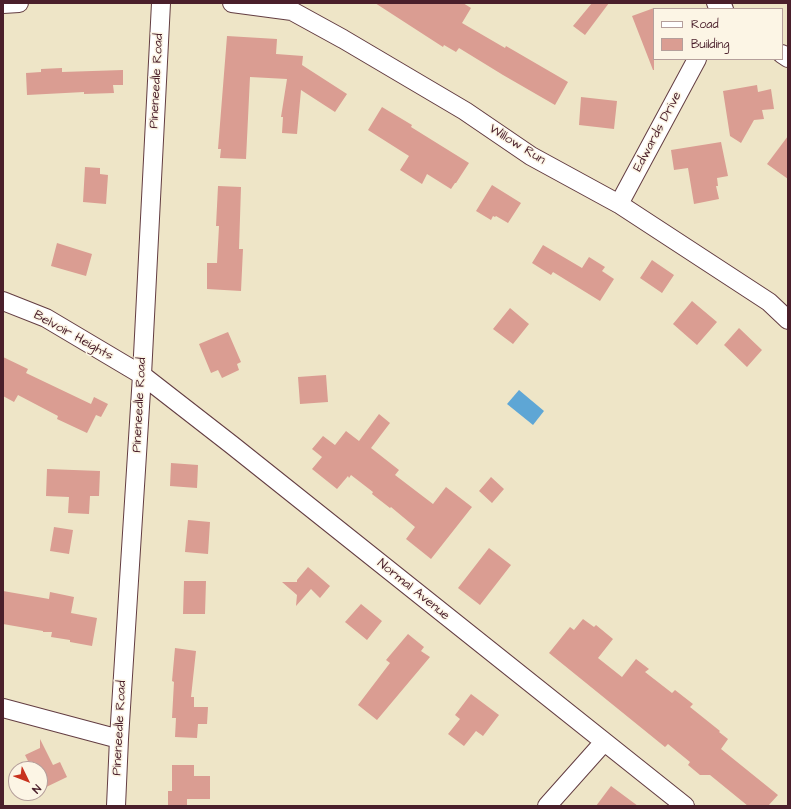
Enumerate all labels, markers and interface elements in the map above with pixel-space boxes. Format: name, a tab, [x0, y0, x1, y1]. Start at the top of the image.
legend	[653, 8, 783, 60]
text: Road	[691, 16, 719, 33]
street label: Pineneedle Road	[147, 33, 167, 129]
text: Building	[691, 36, 729, 53]
street label: Edwards Drive	[630, 89, 686, 175]
street label: Willow Run	[486, 122, 548, 168]
street label: Belvoir Heights	[31, 308, 115, 364]
street label: Pineneedle Road	[130, 357, 150, 453]
street label: Normal Avenue	[374, 556, 452, 624]
street label: Pineneedle Road	[110, 680, 130, 776]
north arrow	[8, 761, 48, 801]
text: N	[29, 781, 44, 796]

